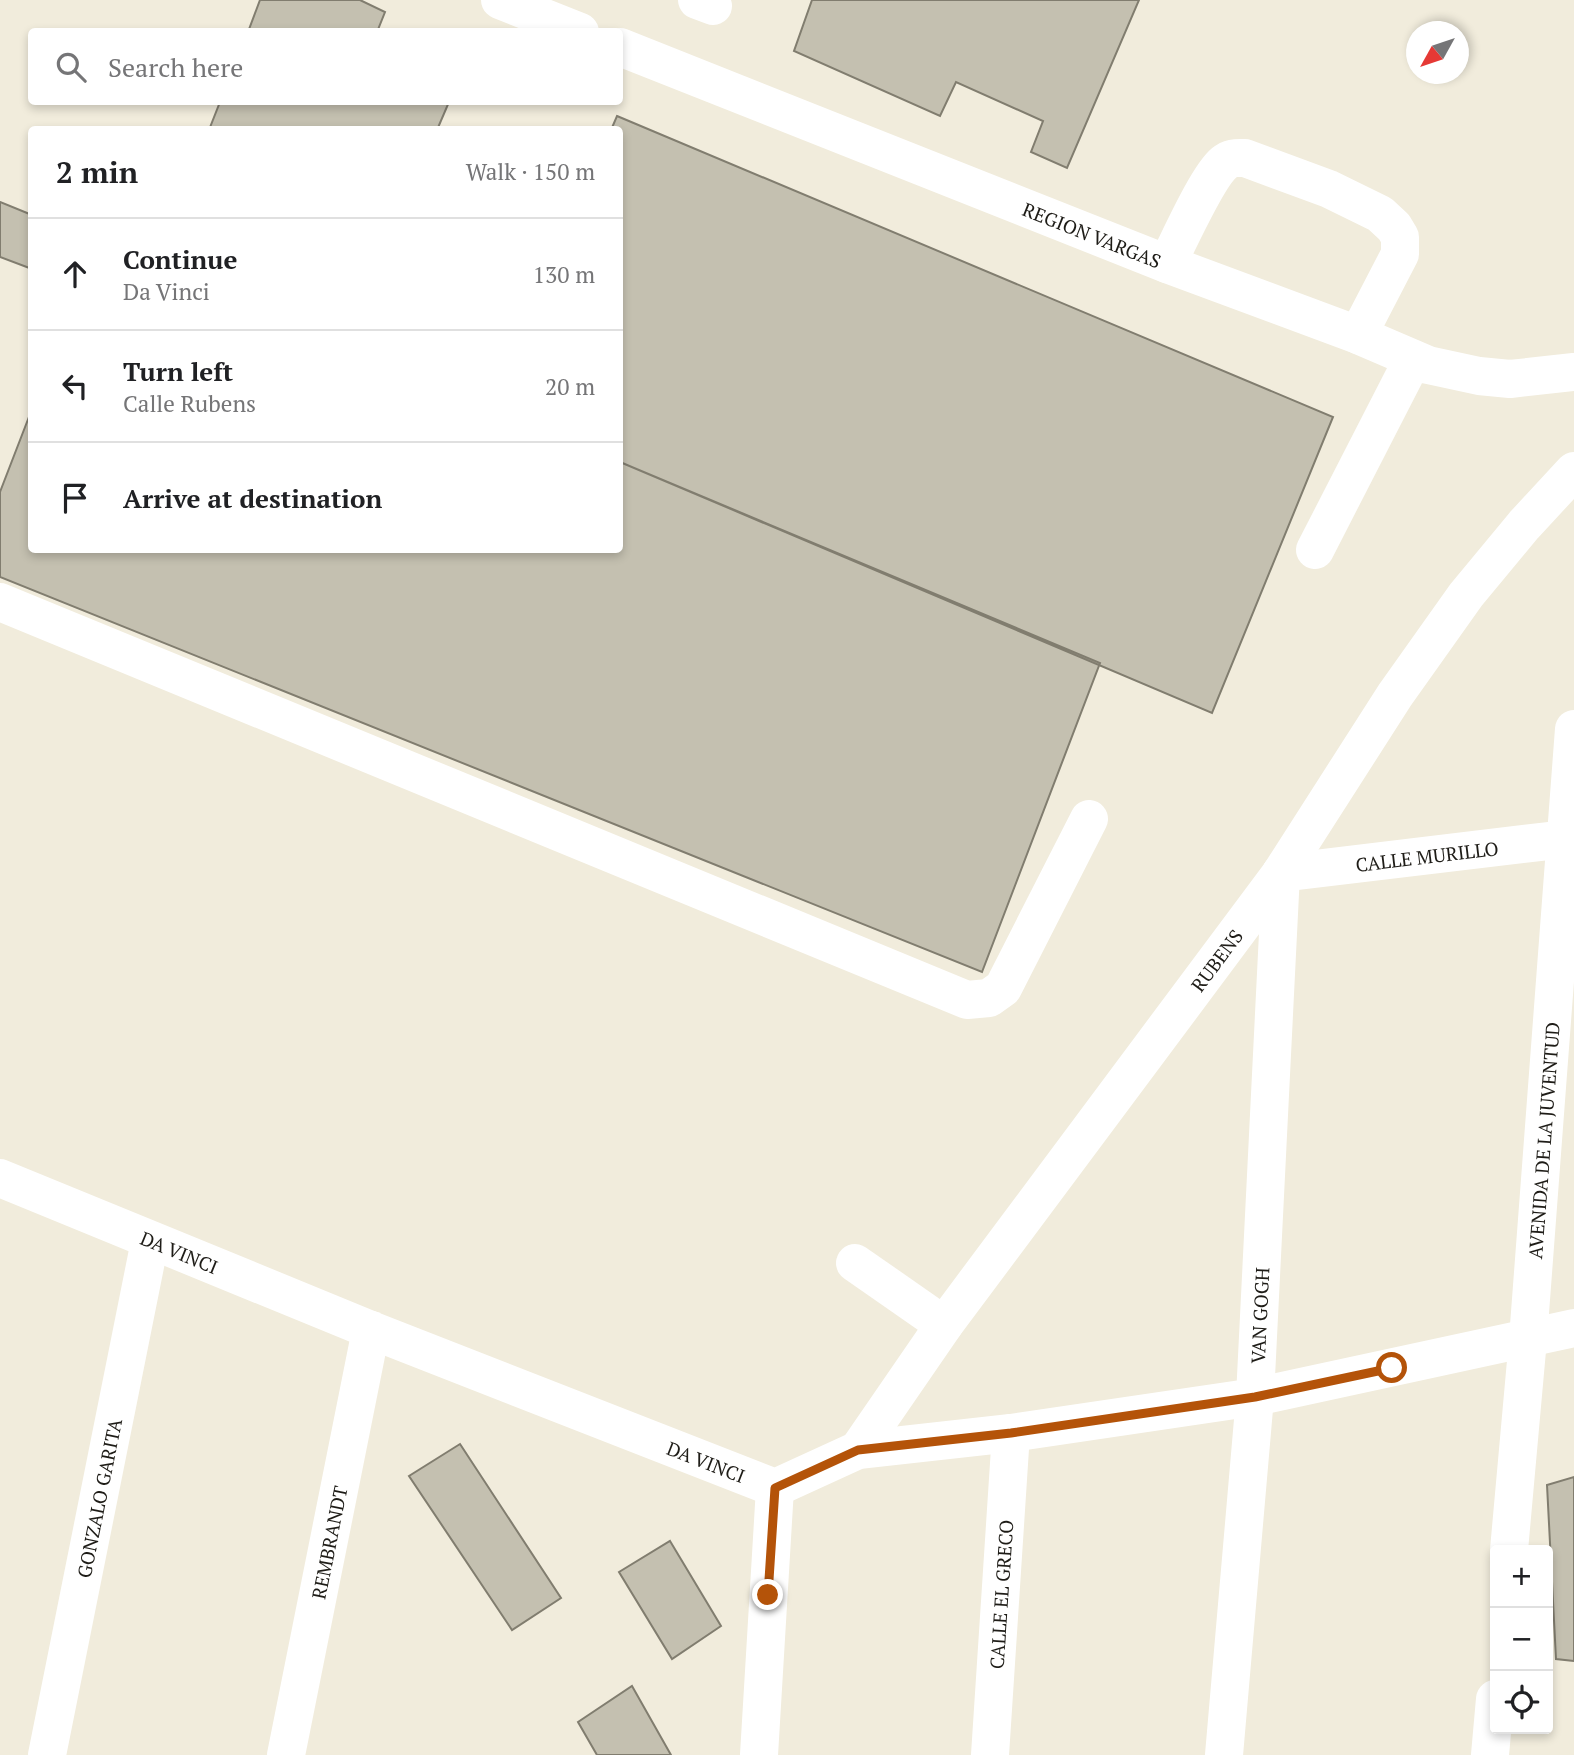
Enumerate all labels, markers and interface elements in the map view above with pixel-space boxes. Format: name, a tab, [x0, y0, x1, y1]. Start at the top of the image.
north arrow	[1406, 21, 1469, 84]
search box	[28, 28, 623, 105]
icon: search	[52, 48, 90, 86]
text: Search here	[108, 50, 243, 84]
text: 2 min	[56, 152, 138, 192]
text: Walk · 150 m	[466, 156, 595, 187]
street label: REGION VARGAS	[1019, 196, 1165, 273]
text: Continue	[123, 242, 237, 276]
icon: ahead	[56, 255, 94, 293]
text: 130 m	[533, 259, 595, 290]
text: Da Vinci	[123, 276, 210, 307]
text: Turn left	[123, 354, 233, 388]
icon: left	[56, 367, 94, 405]
text: 20 m	[545, 371, 595, 402]
text: Calle Rubens	[123, 388, 256, 419]
icon: arrive	[56, 479, 94, 517]
text: Arrive at destination	[123, 481, 382, 515]
street label: CALLE MURILLO	[1354, 835, 1500, 877]
street label: RUBENS	[1185, 924, 1248, 996]
street label: AVENIDA DE LA JUVENTUD	[1522, 1021, 1564, 1260]
street label: DA VINCI	[137, 1224, 222, 1279]
street label: VAN GOGH	[1244, 1266, 1274, 1364]
route start	[1376, 1352, 1407, 1383]
street label: GONZALO GARITA	[70, 1416, 127, 1580]
street label: DA VINCI	[664, 1435, 749, 1488]
street label: REMBRANDT	[305, 1483, 352, 1601]
street label: CALLE EL GRECO	[983, 1519, 1018, 1670]
map controls	[1490, 1545, 1553, 1734]
button: +	[1490, 1545, 1553, 1608]
route end	[752, 1579, 783, 1610]
button: −	[1490, 1608, 1553, 1671]
button: locate	[1490, 1671, 1553, 1734]

